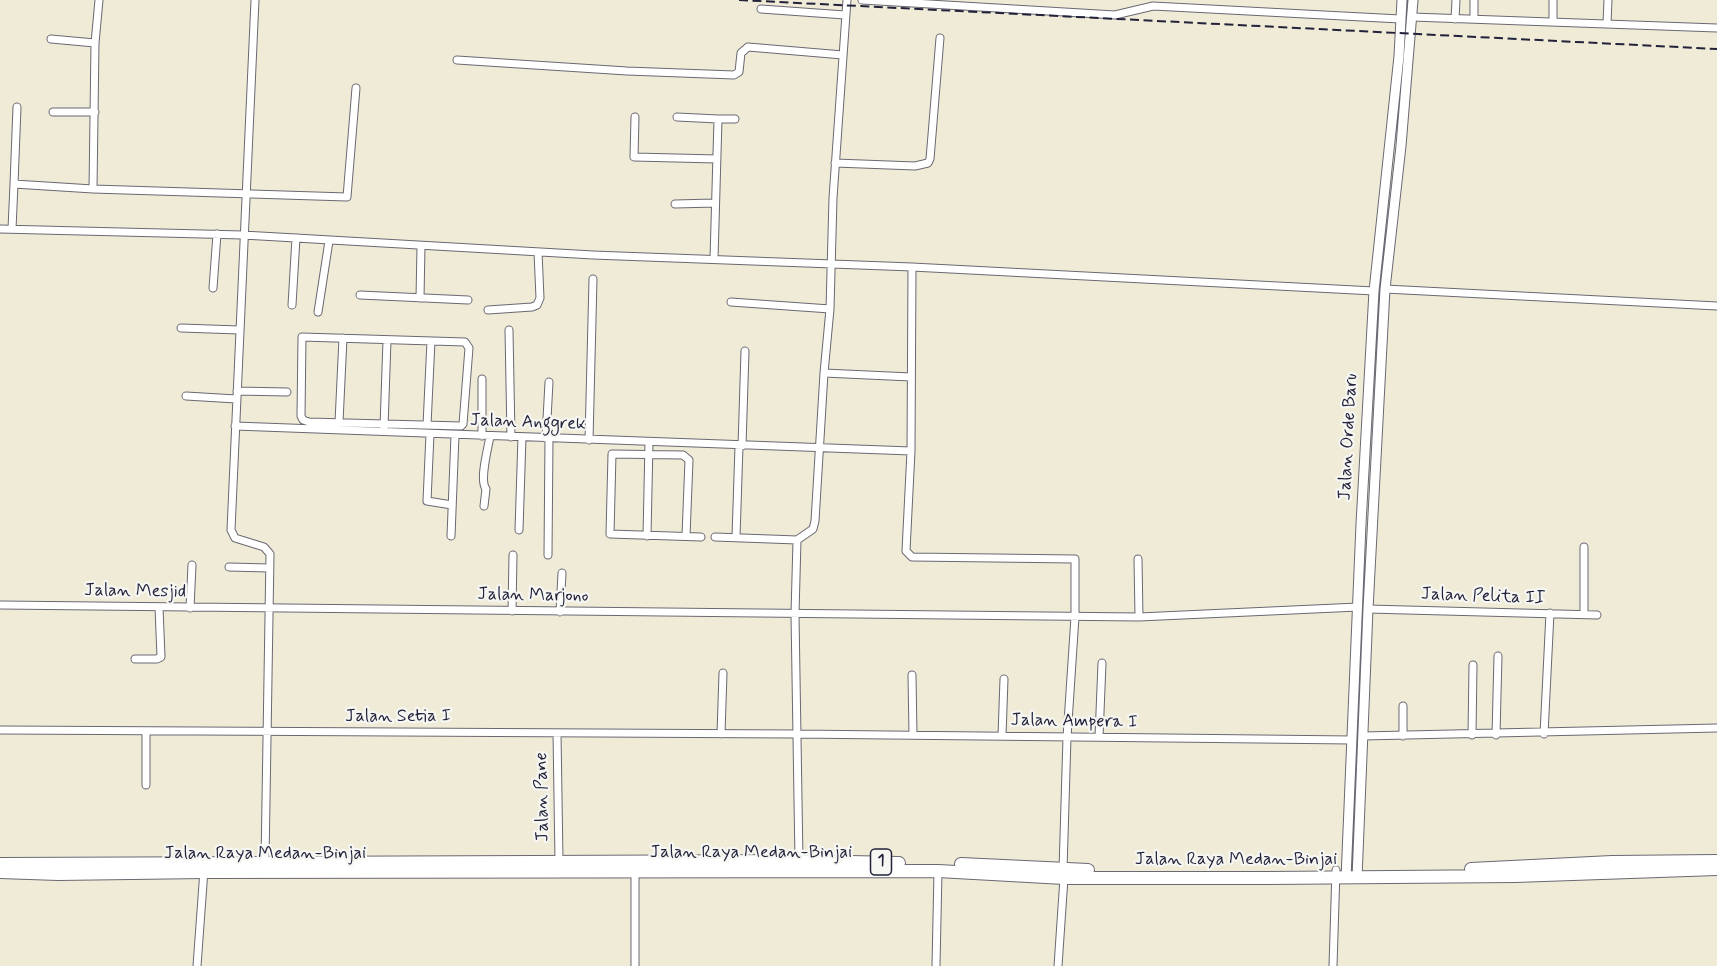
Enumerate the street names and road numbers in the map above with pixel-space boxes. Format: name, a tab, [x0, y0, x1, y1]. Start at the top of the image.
street label: Jalan Orde Baru	[1335, 373, 1363, 501]
street label: Jalan Anggrek	[470, 410, 586, 436]
street label: Jalan Mesjid	[84, 580, 186, 604]
street label: Jalan Marjono	[477, 584, 589, 608]
street label: Jalan Pelita II	[1420, 584, 1546, 610]
street label: Jalan Setia I	[345, 706, 451, 728]
street label: Jalan Ampera I	[1010, 710, 1138, 734]
street label: Jalan Pane	[531, 752, 555, 842]
street label: Jalan Raya Medan-Binjai	[650, 842, 852, 864]
street label: Jalan Raya Medan-Binjai	[164, 843, 366, 865]
road number: 1	[870, 849, 892, 875]
street label: Jalan Raya Medan-Binjai	[1135, 849, 1337, 871]

